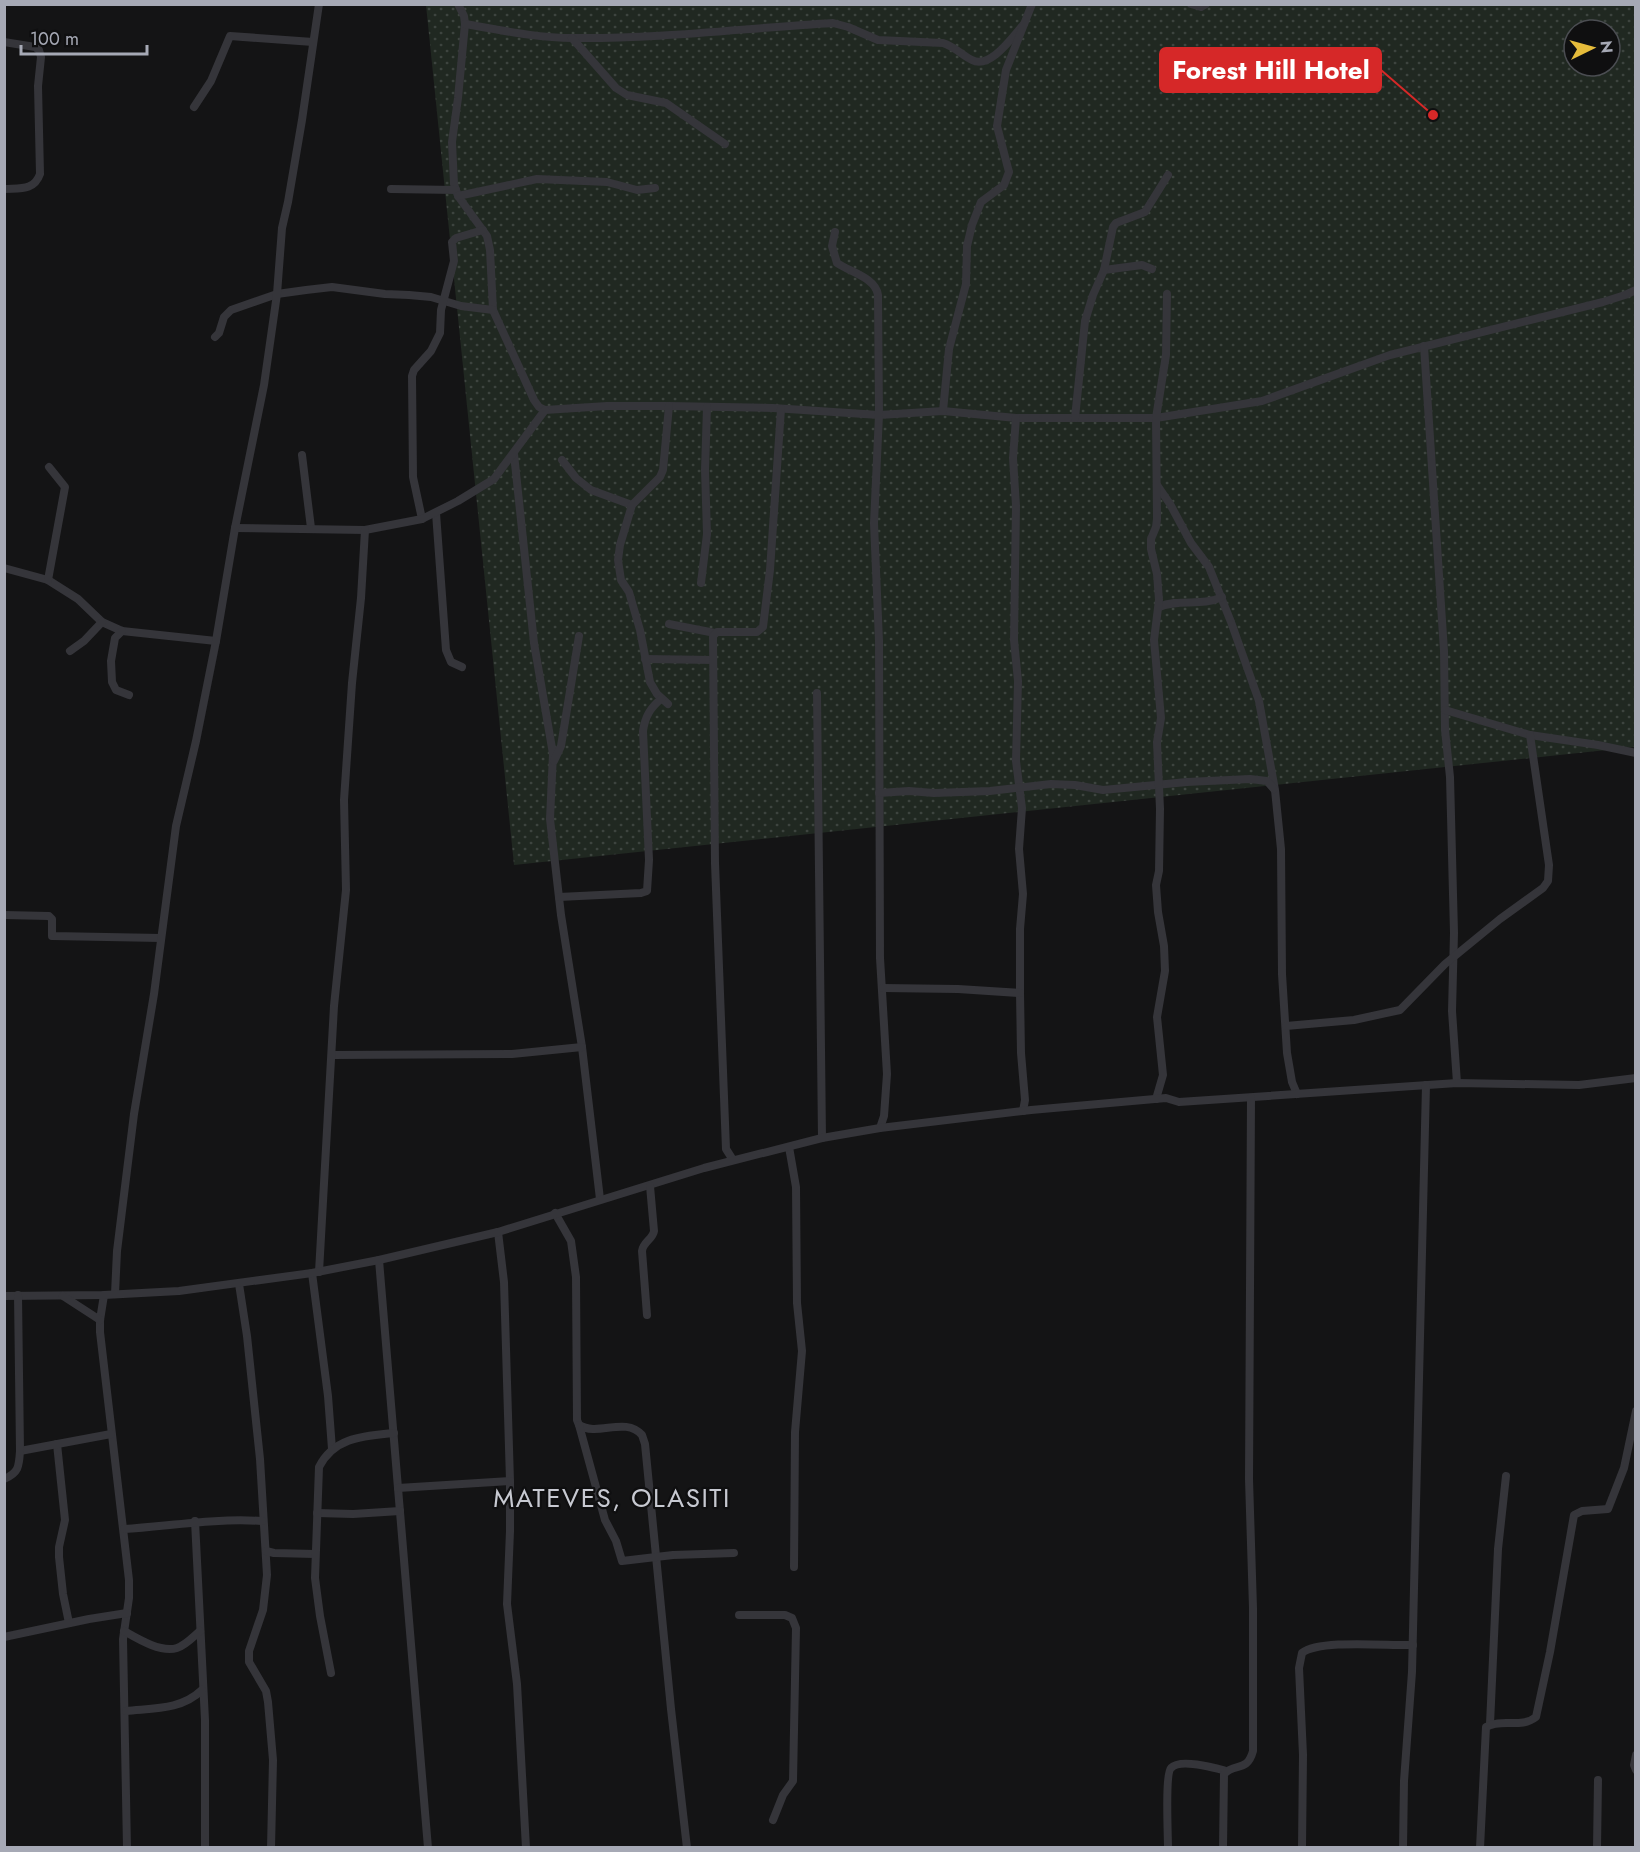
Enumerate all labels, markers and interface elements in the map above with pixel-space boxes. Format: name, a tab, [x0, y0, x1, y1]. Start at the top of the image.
scale bar	[21, 18, 147, 56]
north arrow	[1562, 18, 1622, 78]
text: 100 m	[30, 26, 79, 52]
text: N	[1594, 39, 1618, 54]
callout: Forest Hill Hotel	[1160, 48, 1381, 92]
text: Forest Hill Hotel	[1172, 51, 1370, 89]
district label: MATEVES, OLASITI	[493, 1479, 731, 1517]

